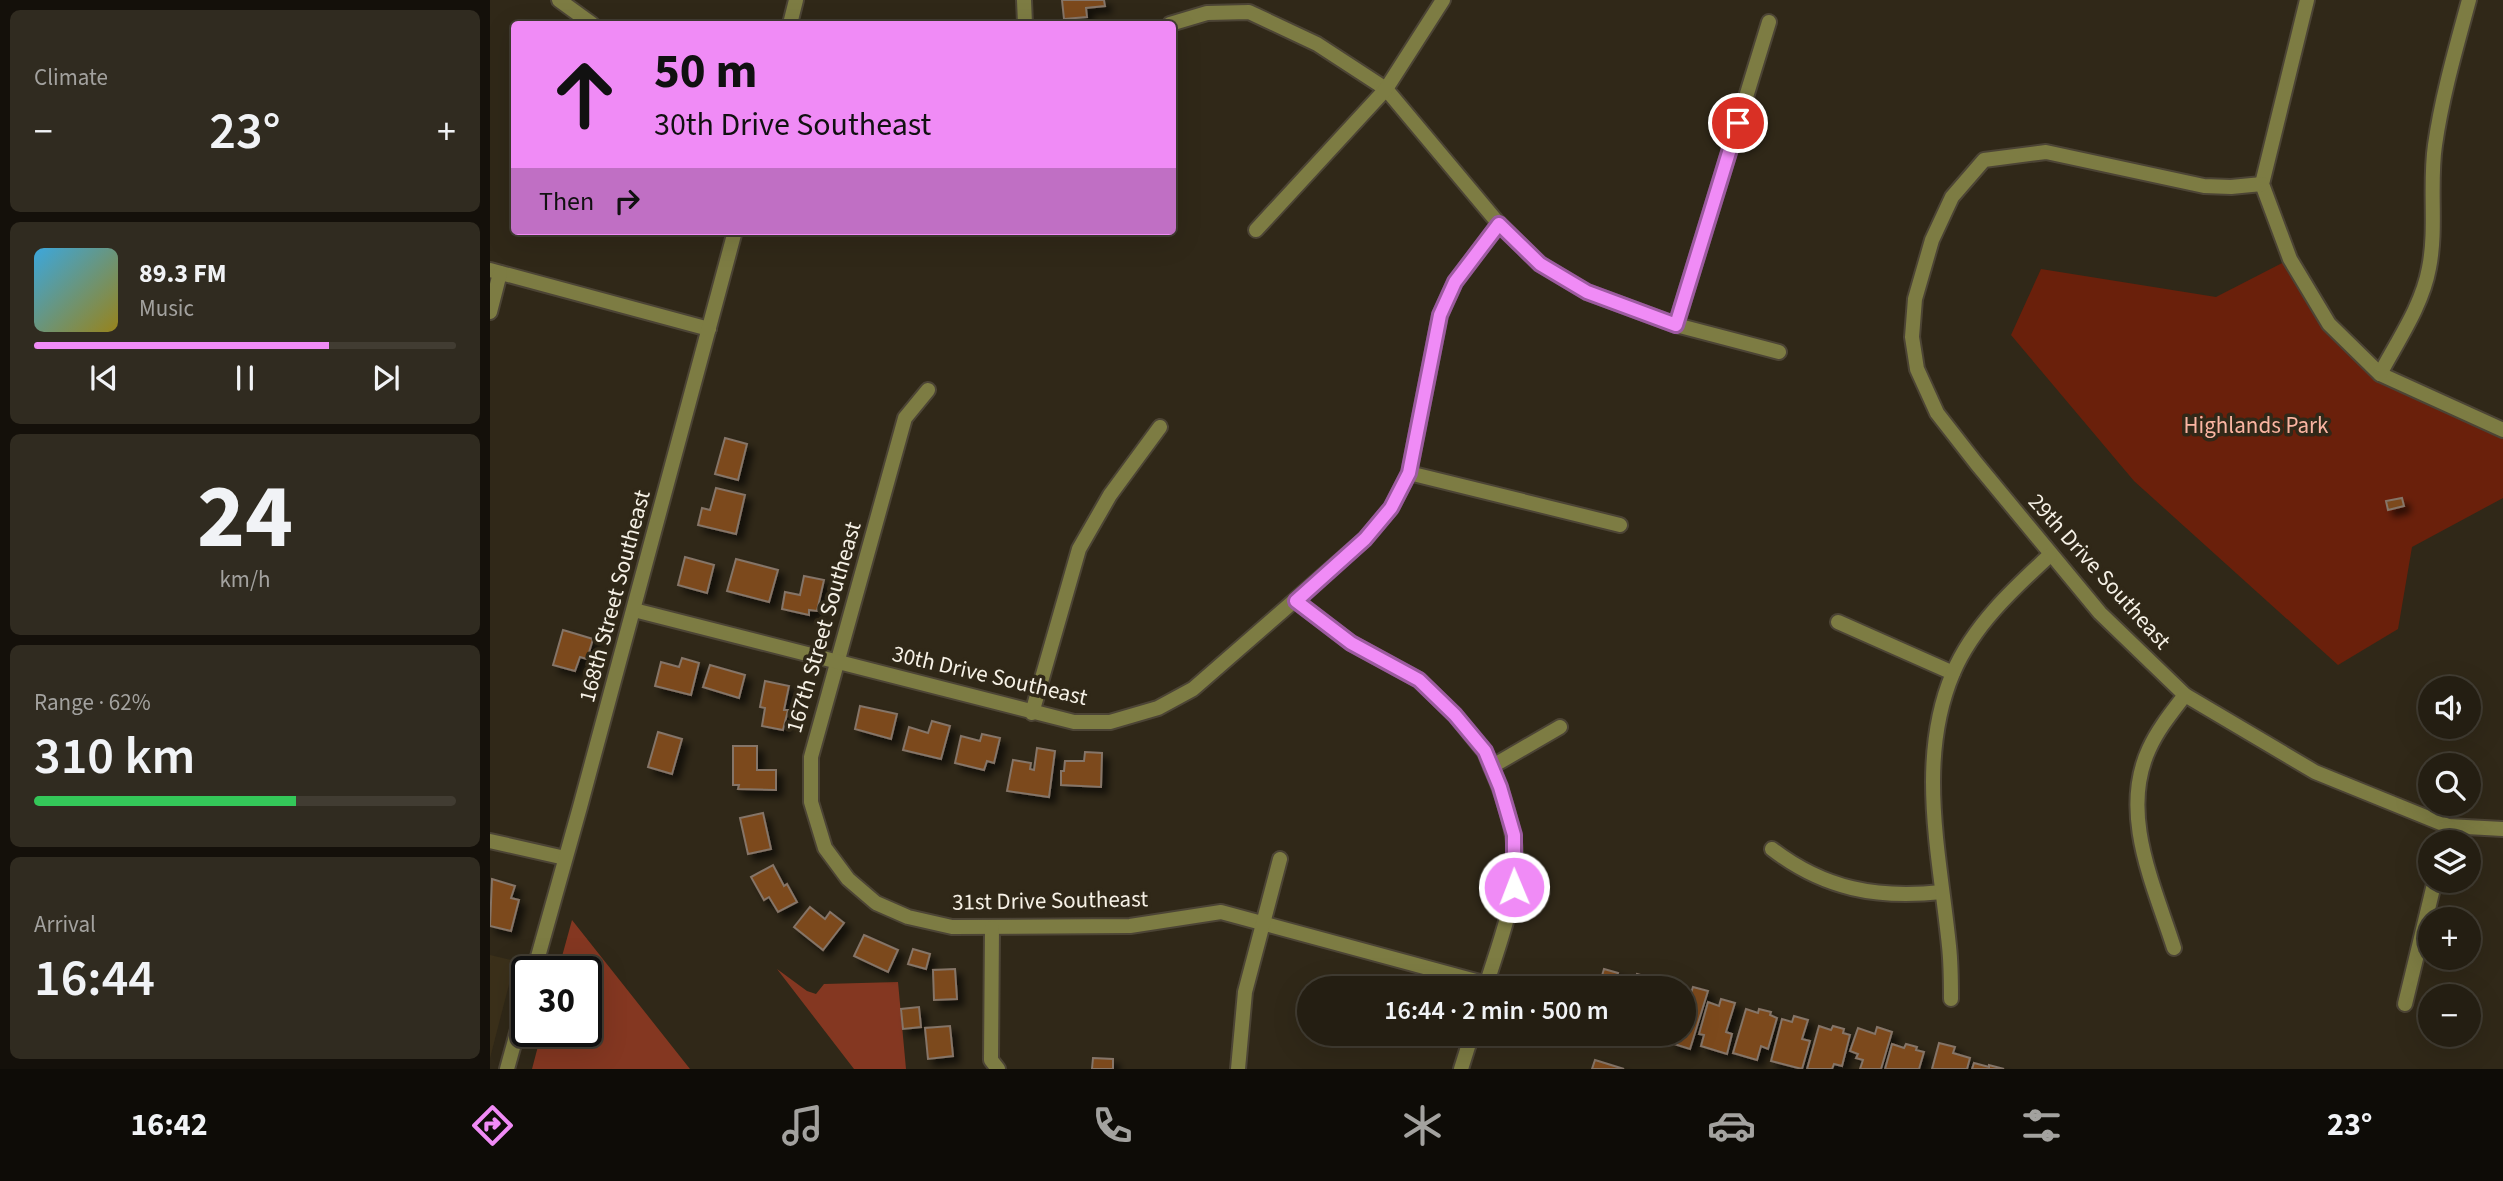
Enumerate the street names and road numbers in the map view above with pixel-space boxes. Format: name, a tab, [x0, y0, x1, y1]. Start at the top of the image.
street label: 168th Street Southeast	[570, 486, 659, 706]
street label: 29th Drive Southeast	[2021, 486, 2179, 657]
street label: 167th Street Southeast	[777, 517, 870, 737]
street label: 30th Drive Southeast	[889, 637, 1091, 714]
street label: 31st Drive Southeast	[952, 882, 1149, 919]

